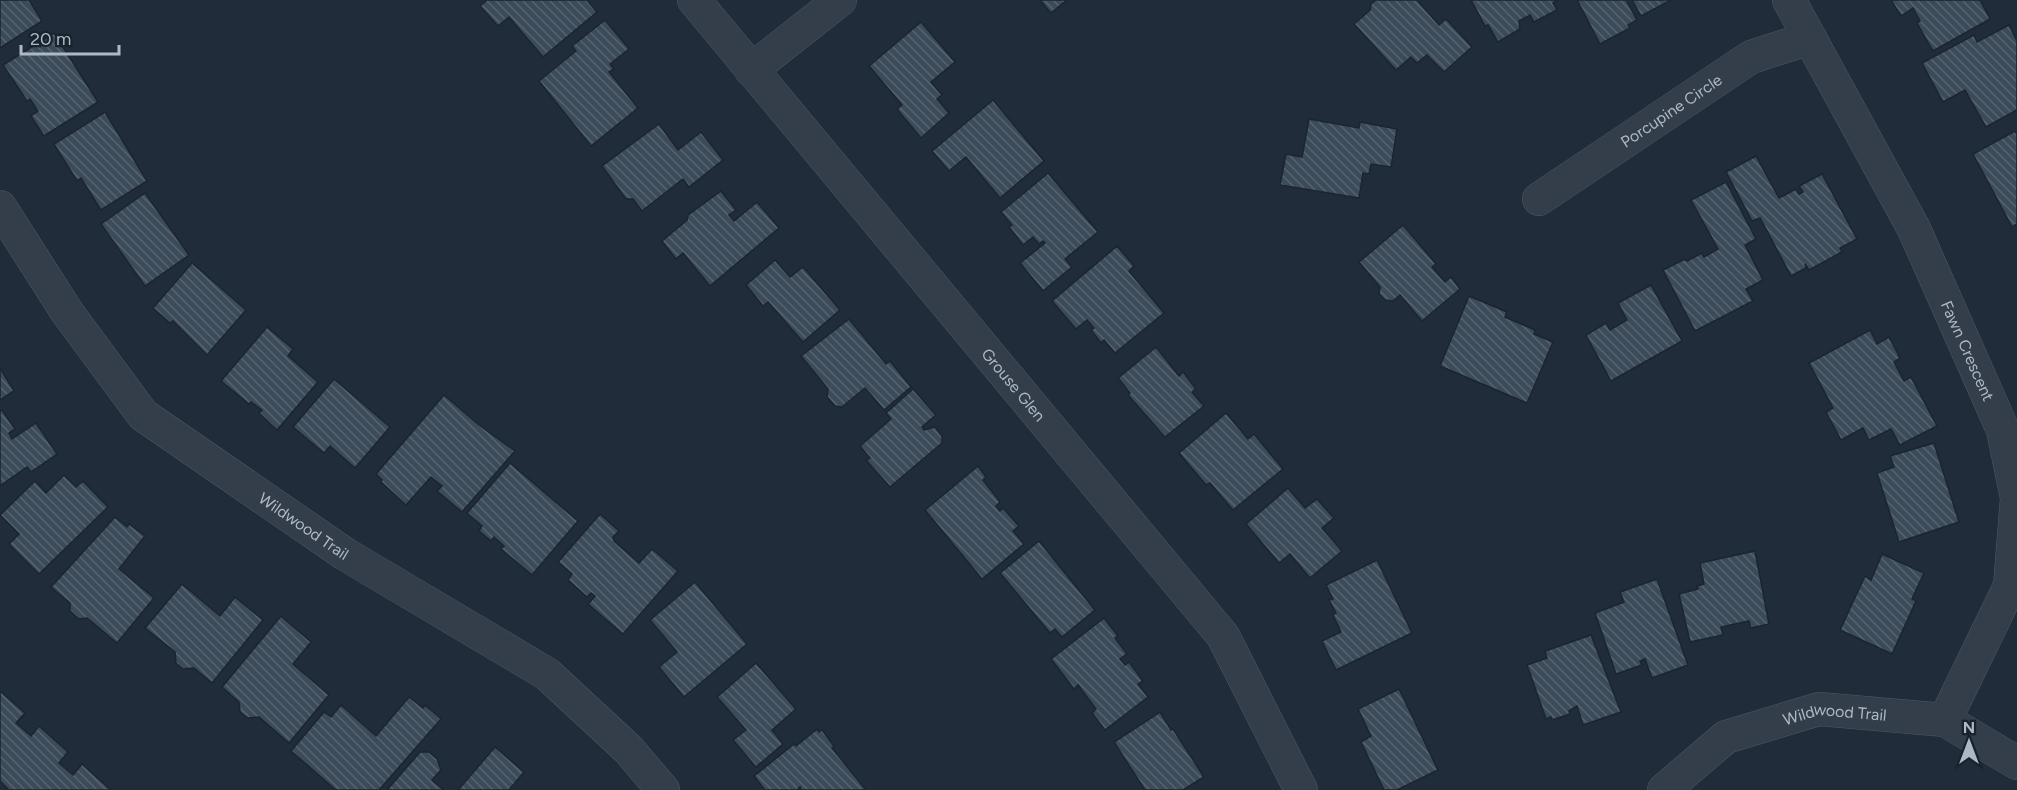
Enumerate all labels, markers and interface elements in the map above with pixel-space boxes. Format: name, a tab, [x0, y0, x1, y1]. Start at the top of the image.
scale bar	[21, 18, 118, 56]
text: 20 m	[30, 28, 71, 50]
street label: Porcupine Circle	[1617, 70, 1726, 152]
street label: Fawn Crescent	[1937, 298, 1998, 404]
street label: Grouse Glen	[977, 344, 1049, 425]
street label: Wildwood Trail	[255, 489, 352, 564]
street label: Wildwood Trail	[1781, 700, 1887, 729]
north arrow	[1939, 712, 1999, 772]
text: N	[1963, 718, 1975, 737]

